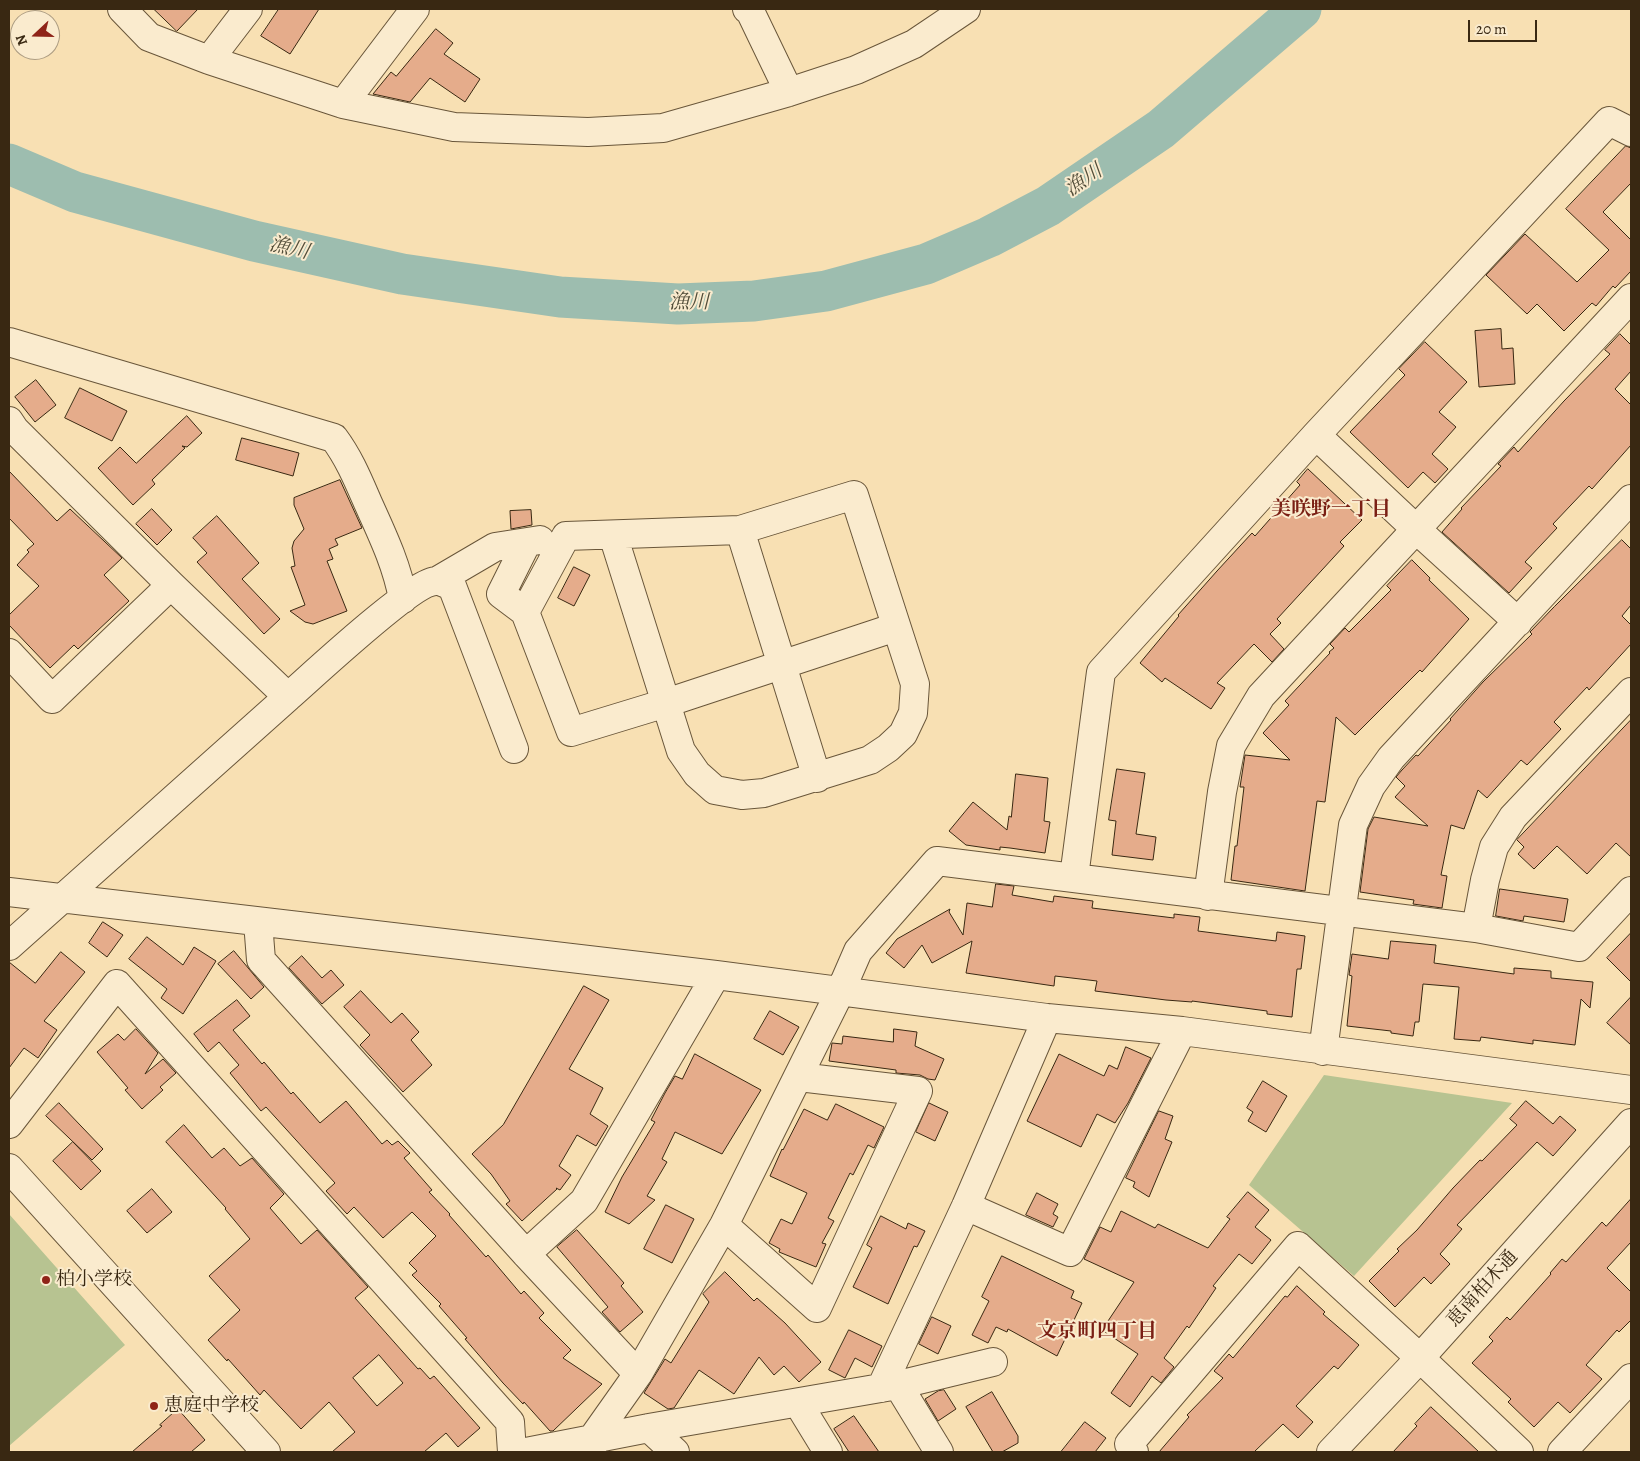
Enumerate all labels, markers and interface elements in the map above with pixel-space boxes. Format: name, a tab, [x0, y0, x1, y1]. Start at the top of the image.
north arrow	[10, 10, 60, 60]
scale bar	[1470, 10, 1539, 42]
text: 20 m	[1476, 19, 1507, 39]
text: N	[11, 32, 32, 48]
water label: 漁川	[1061, 160, 1107, 202]
water label: 漁川	[267, 233, 311, 265]
water label: 漁川	[669, 291, 709, 315]
district label: 美咲野一丁目	[1271, 498, 1391, 522]
street label: 恵南柏木通	[1443, 1246, 1523, 1332]
place label: 柏小学校	[56, 1269, 132, 1291]
marker: 柏小学校	[40, 1274, 52, 1286]
district label: 文京町四丁目	[1037, 1320, 1157, 1344]
place label: 恵庭中学校	[164, 1395, 259, 1417]
marker: 恵庭中学校	[148, 1400, 160, 1412]

